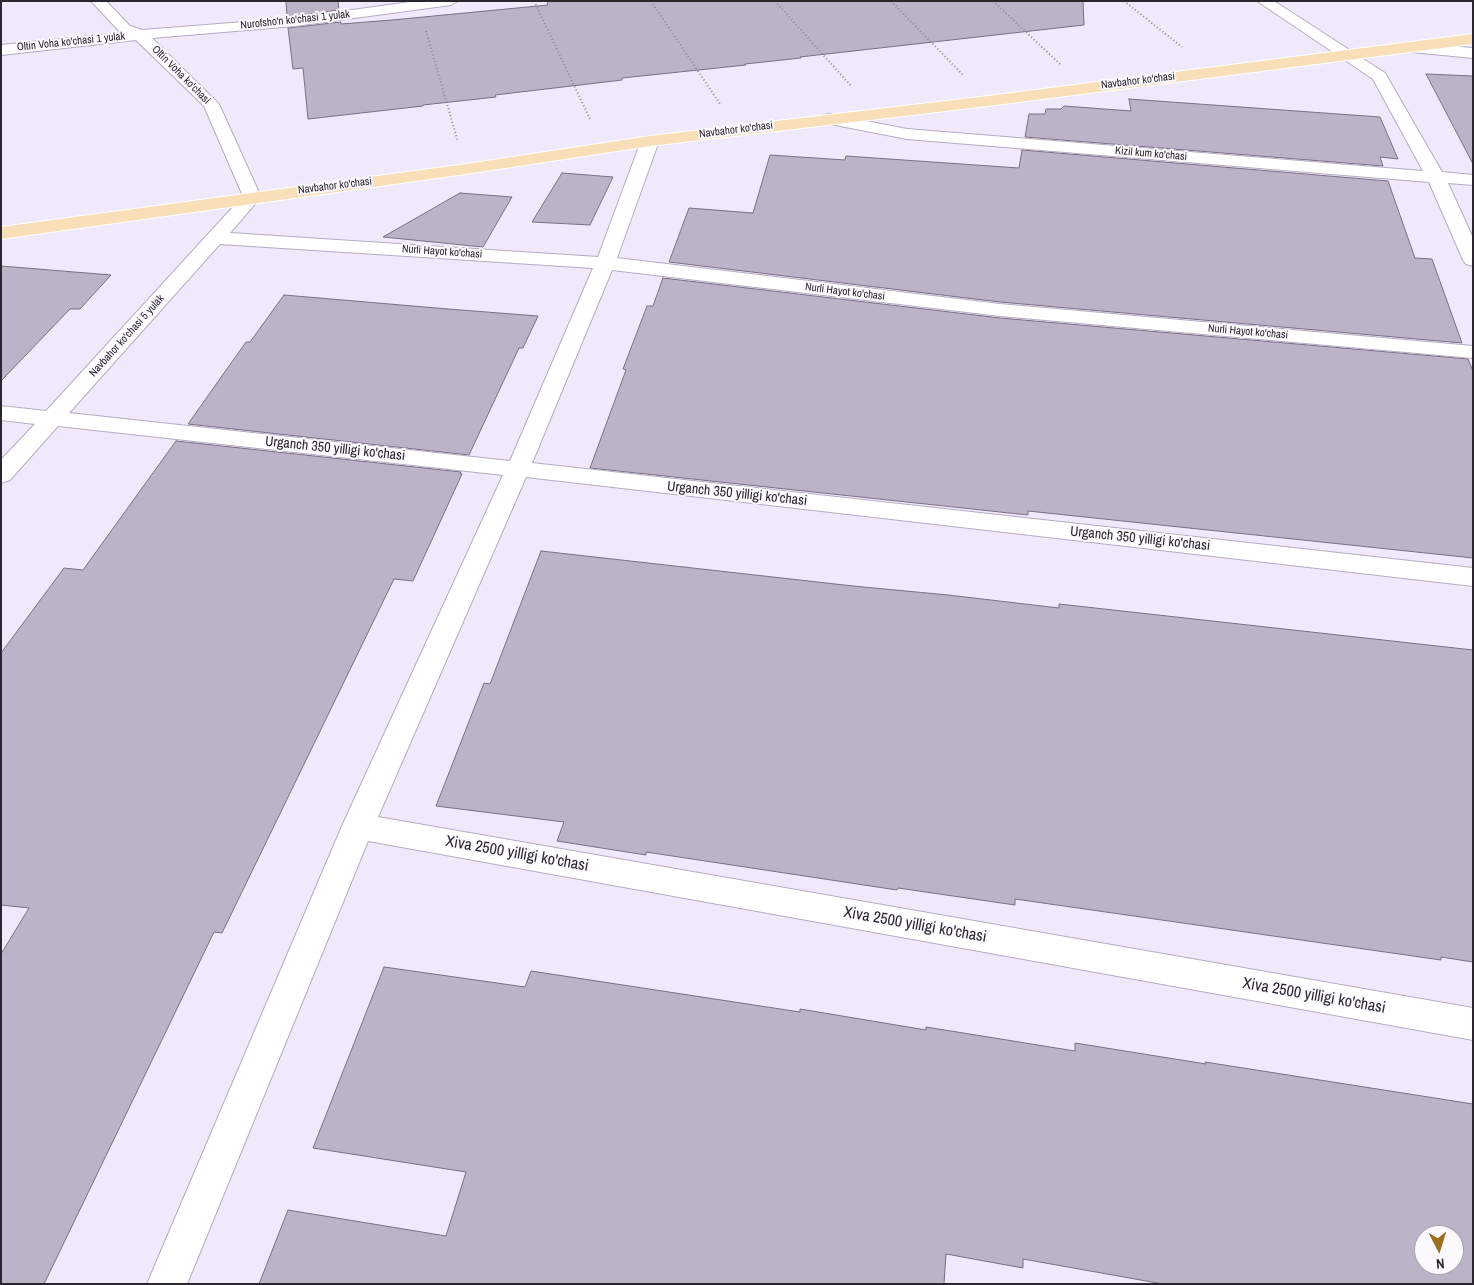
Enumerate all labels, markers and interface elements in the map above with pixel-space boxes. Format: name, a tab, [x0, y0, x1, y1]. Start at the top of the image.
street label: Nurofsho'n ko'chasi 1 yulak	[240, 8, 350, 32]
street label: Oltin Voha ko'chasi 1 yulak	[16, 30, 126, 54]
street label: Oltin Voha ko'chasi	[149, 43, 213, 107]
street label: Navbahor ko'chasi	[1100, 70, 1176, 92]
street label: Navbahor ko'chasi	[698, 119, 774, 141]
street label: Kizil kum ko'chasi	[1114, 144, 1188, 164]
street label: Navbahor ko'chasi	[297, 175, 373, 197]
street label: Nurli Hayot ko'chasi	[401, 243, 483, 261]
street label: Nurli Hayot ko'chasi	[804, 281, 886, 303]
street label: Navbahor ko'chasi 5 yulak	[87, 292, 167, 380]
street label: Nurli Hayot ko'chasi	[1207, 322, 1289, 342]
street label: Urganch 350 yilligi ko'chasi	[264, 433, 406, 465]
street label: Urganch 350 yilligi ko'chasi	[666, 478, 808, 510]
street label: Urganch 350 yilligi ko'chasi	[1069, 523, 1211, 555]
street label: Xiva 2500 yilligi ko'chasi	[444, 832, 590, 876]
street label: Xiva 2500 yilligi ko'chasi	[842, 903, 988, 947]
street label: Xiva 2500 yilligi ko'chasi	[1241, 974, 1387, 1018]
north arrow	[1414, 1225, 1464, 1275]
text: N	[1435, 1255, 1445, 1273]

